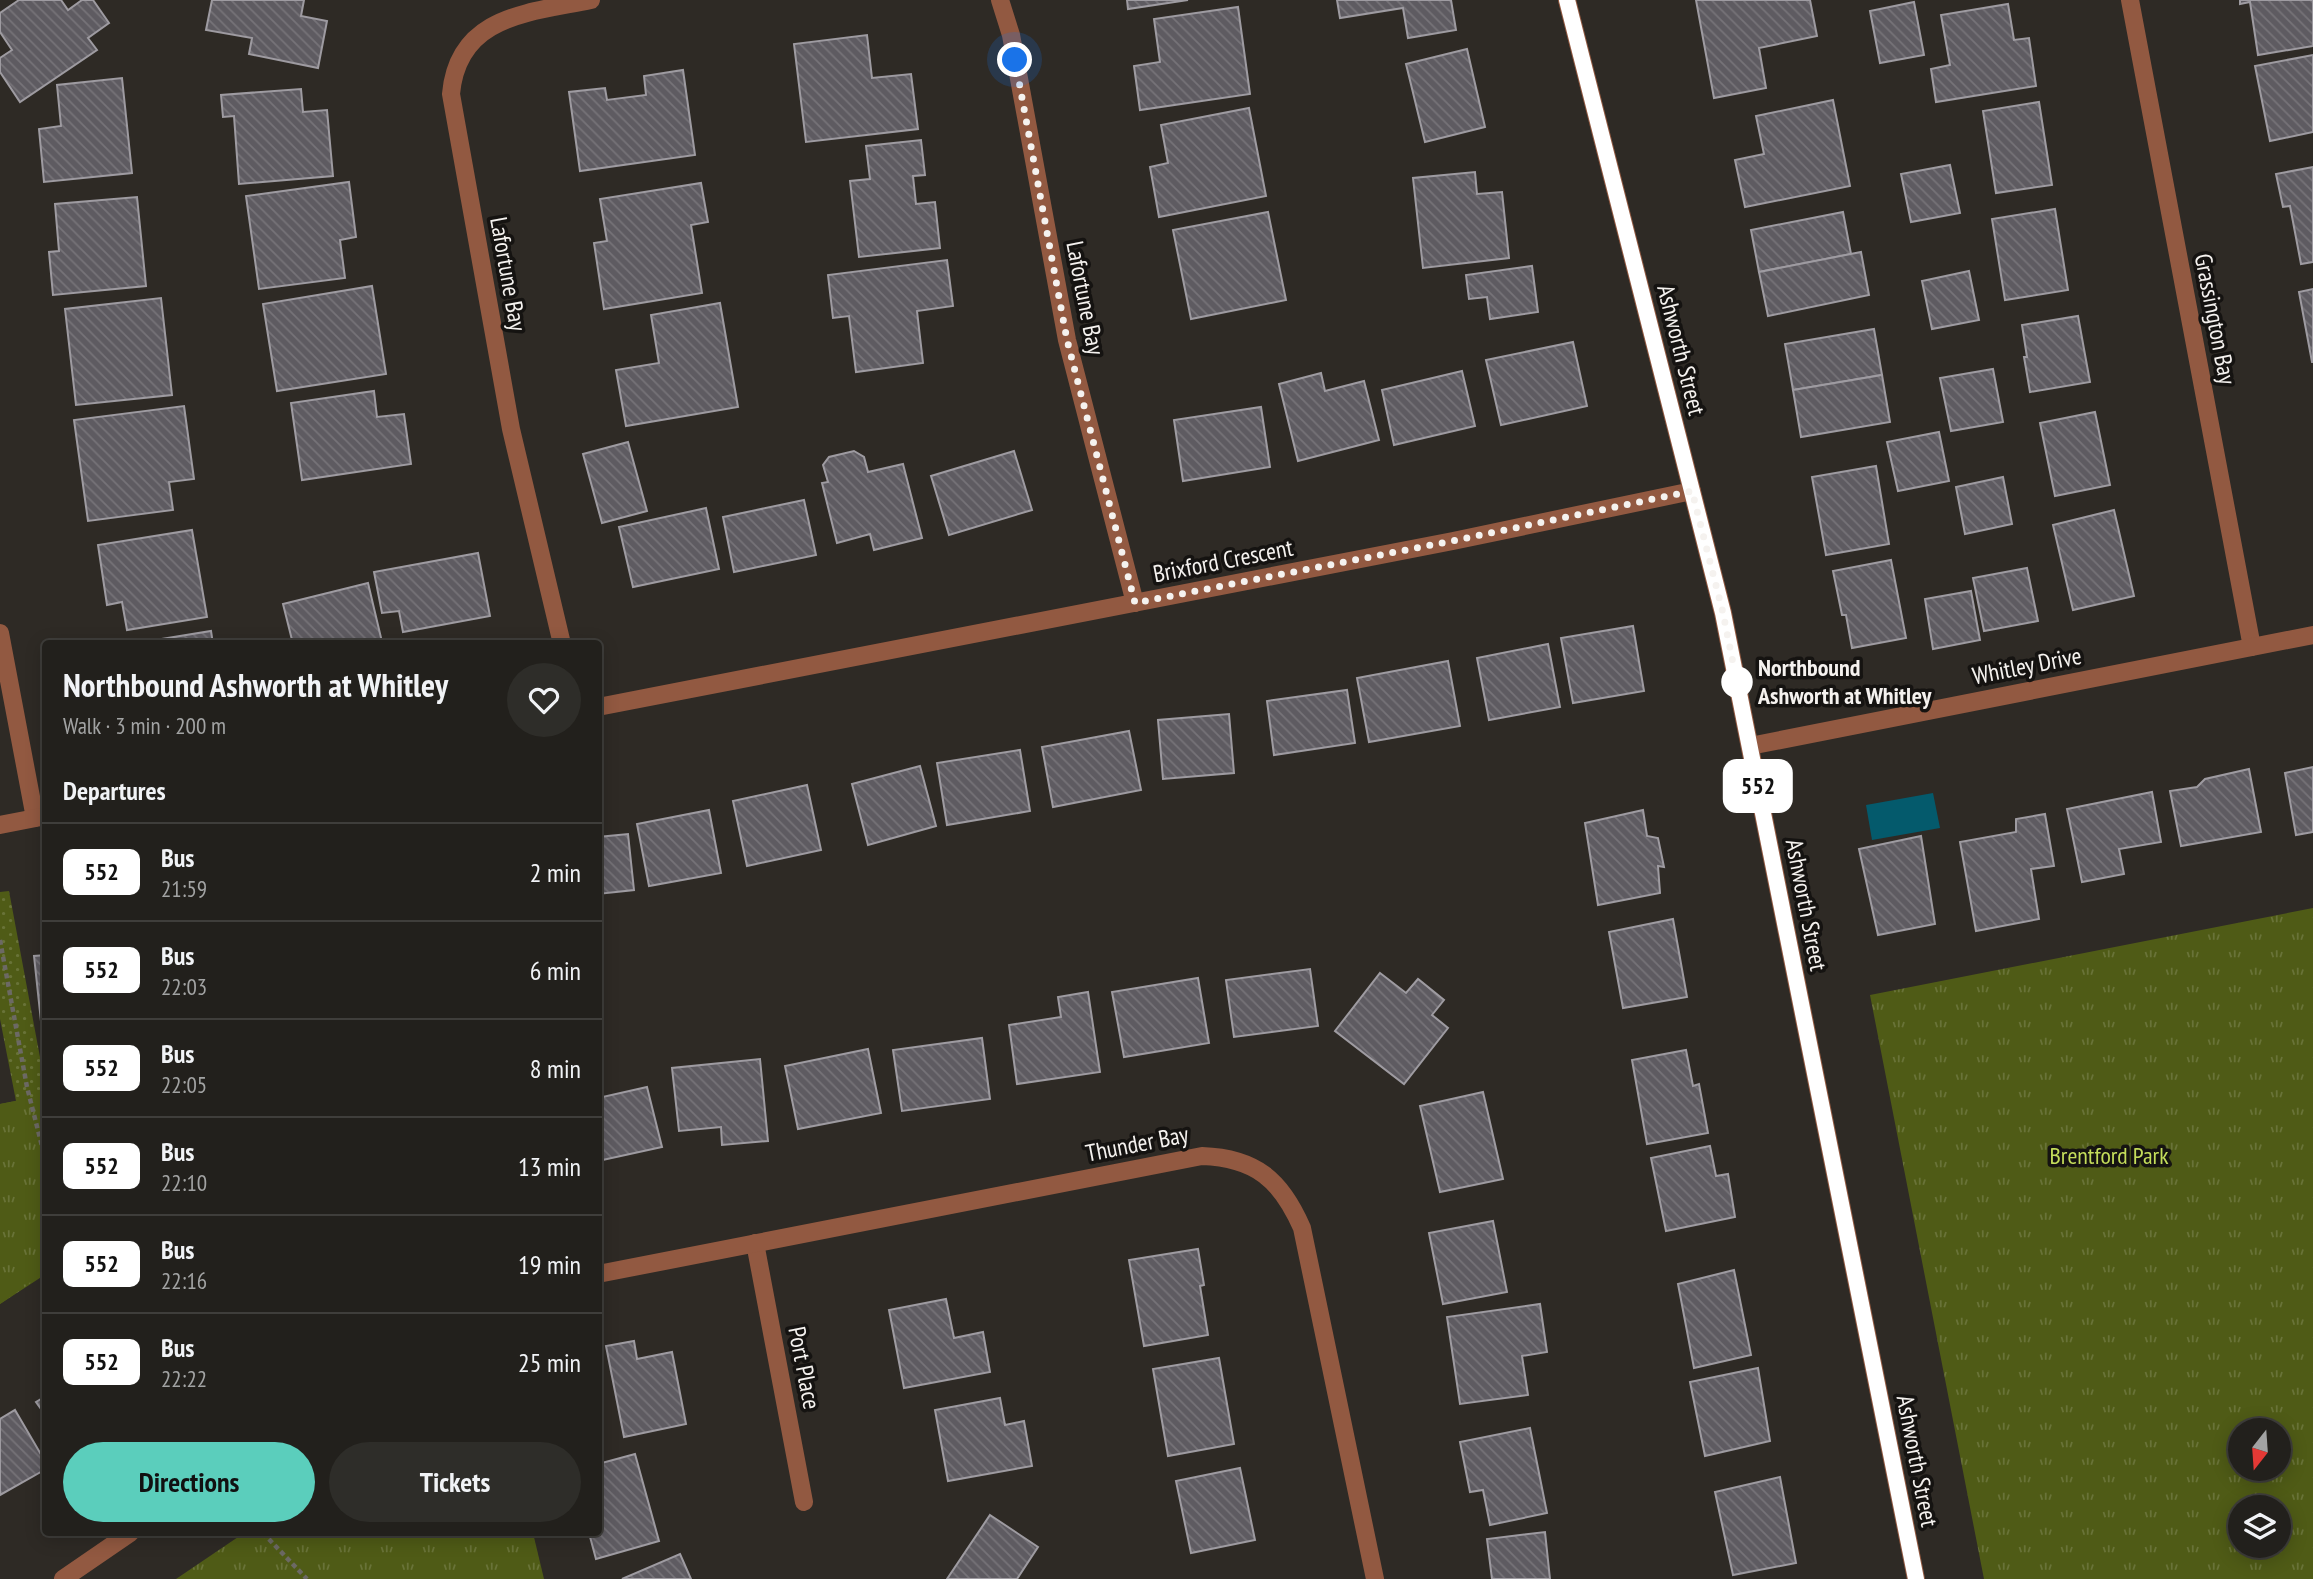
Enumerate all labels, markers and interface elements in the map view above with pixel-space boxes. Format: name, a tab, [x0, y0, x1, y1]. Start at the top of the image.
your location	[997, 42, 1032, 77]
street label: Lafortune Bay	[483, 214, 534, 333]
street label: Lafortune Bay	[1059, 238, 1112, 357]
street label: Grassington Bay	[2188, 251, 2243, 387]
street label: Ashworth Street	[1650, 281, 1713, 419]
street label: Brixford Crescent	[1150, 532, 1296, 589]
street label: Whitley Drive	[1970, 640, 2084, 691]
place label: Northbound Ashworth at Whitley	[1757, 652, 1932, 711]
text: Northbound Ashworth at Whitley	[63, 663, 448, 706]
button: heart	[507, 663, 581, 737]
marker: Northbound Ashworth at Whitley	[1722, 667, 1752, 697]
text: Walk · 3 min · 200 m	[63, 711, 226, 740]
line badge: 552	[1718, 763, 1798, 809]
text: 552	[1741, 770, 1775, 801]
text: Departures	[63, 774, 166, 807]
street label: Ashworth Street	[1779, 836, 1835, 974]
text: Bus	[161, 841, 194, 874]
text: 552	[84, 856, 119, 887]
text: 2 min	[530, 856, 581, 889]
text: 21:59	[161, 874, 207, 903]
text: Bus	[161, 939, 194, 972]
text: 552	[84, 954, 119, 985]
text: 6 min	[530, 954, 581, 987]
text: 22:03	[161, 972, 207, 1001]
text: Bus	[161, 1037, 194, 1070]
text: 552	[84, 1052, 119, 1083]
text: 8 min	[530, 1052, 581, 1085]
text: 22:05	[161, 1070, 207, 1099]
street label: Thunder Bay	[1083, 1118, 1191, 1169]
text: Bus	[161, 1135, 194, 1168]
park label: Brentford Park	[2050, 1140, 2169, 1171]
text: 552	[84, 1150, 119, 1181]
text: 13 min	[518, 1150, 581, 1183]
text: 22:10	[161, 1168, 207, 1197]
text: Bus	[161, 1233, 194, 1266]
text: 552	[84, 1248, 119, 1279]
text: 19 min	[518, 1248, 581, 1281]
text: 22:16	[161, 1266, 207, 1295]
street label: Port Place	[781, 1324, 828, 1412]
text: Bus	[161, 1331, 194, 1364]
text: 552	[84, 1346, 119, 1377]
text: 25 min	[518, 1346, 581, 1379]
text: 22:22	[161, 1364, 207, 1393]
street label: Ashworth Street	[1890, 1392, 1946, 1530]
north arrow	[2228, 1418, 2291, 1480]
map controls	[2228, 1418, 2291, 1558]
button: Directions	[63, 1442, 315, 1522]
button: Tickets	[329, 1442, 581, 1522]
button: layers	[2228, 1495, 2291, 1558]

